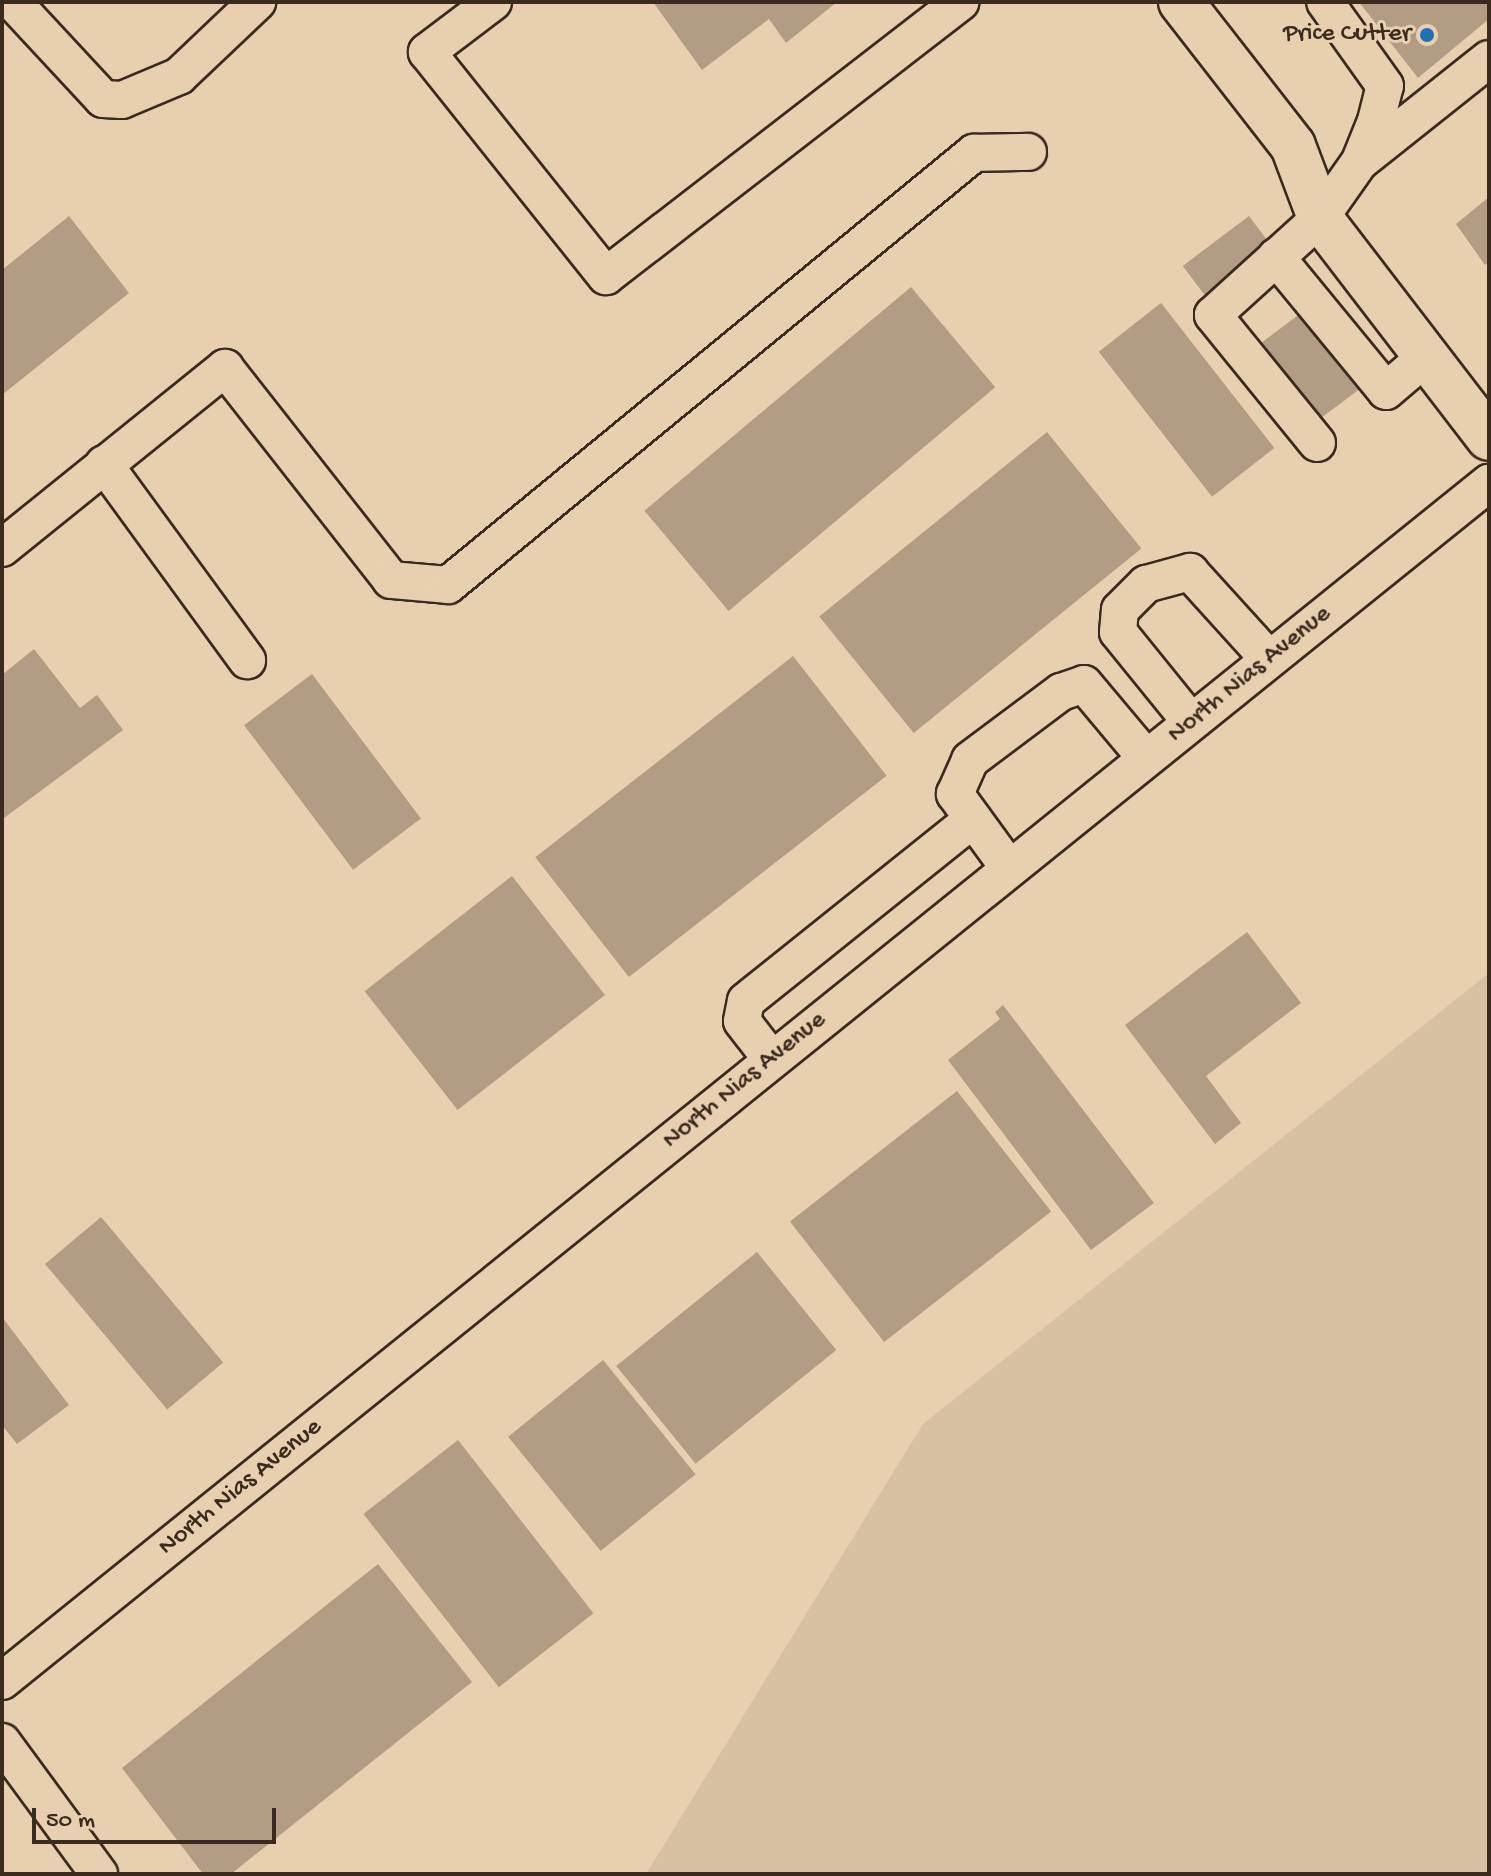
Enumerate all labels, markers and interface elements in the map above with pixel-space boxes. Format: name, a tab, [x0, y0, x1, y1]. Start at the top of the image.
place label: Price Cutter	[1283, 19, 1411, 51]
marker: Price Cutter	[1418, 26, 1436, 44]
street label: North Nias Avenue	[1162, 600, 1338, 750]
street label: North Nias Avenue	[657, 1006, 833, 1156]
street label: North Nias Avenue	[153, 1413, 329, 1563]
scale bar	[36, 1792, 280, 1842]
text: 50 m	[46, 1807, 95, 1836]

